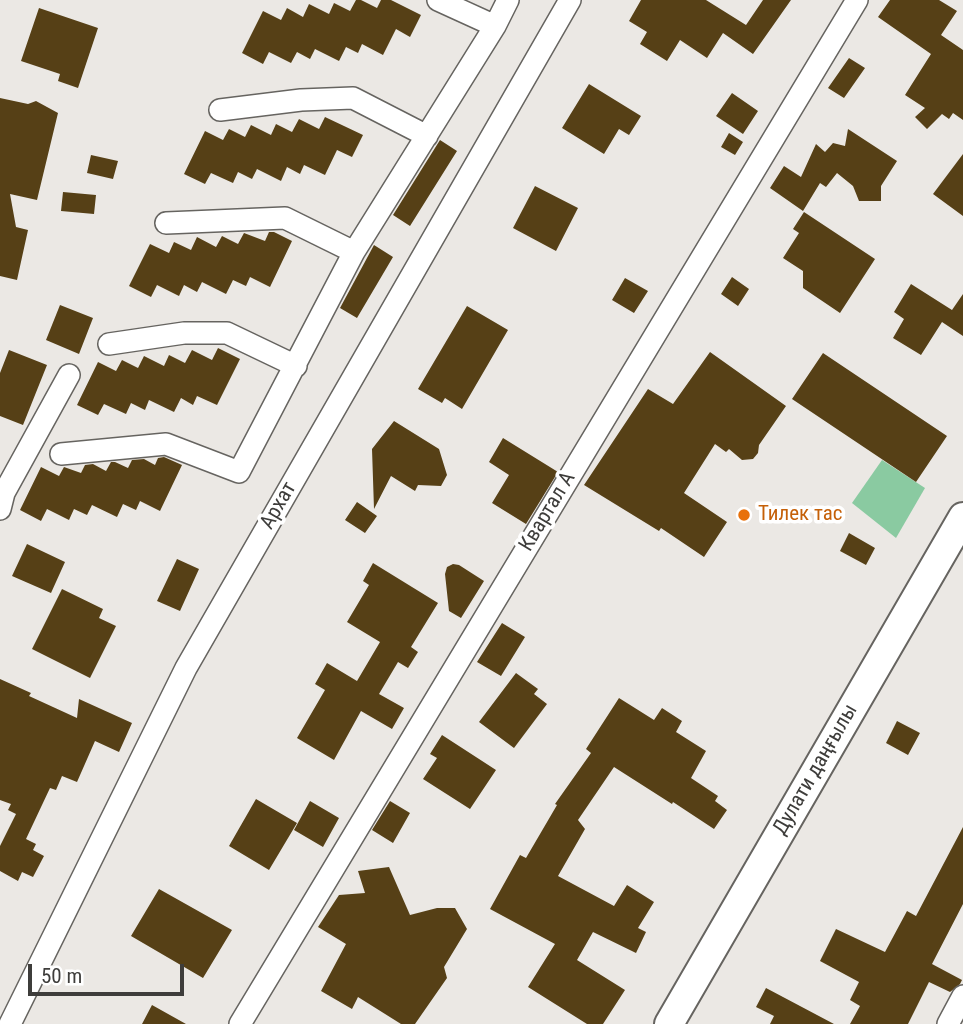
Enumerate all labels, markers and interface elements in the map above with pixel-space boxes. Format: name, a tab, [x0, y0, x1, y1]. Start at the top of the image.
street label: Квартал А	[514, 468, 582, 556]
street label: Архат	[255, 478, 303, 534]
place label: Тилек тас	[758, 502, 843, 528]
marker: Тилек тас	[736, 507, 752, 523]
street label: Дулати даңғылы	[768, 700, 864, 840]
scale bar	[32, 950, 187, 994]
text: 50 m	[41, 964, 82, 988]

